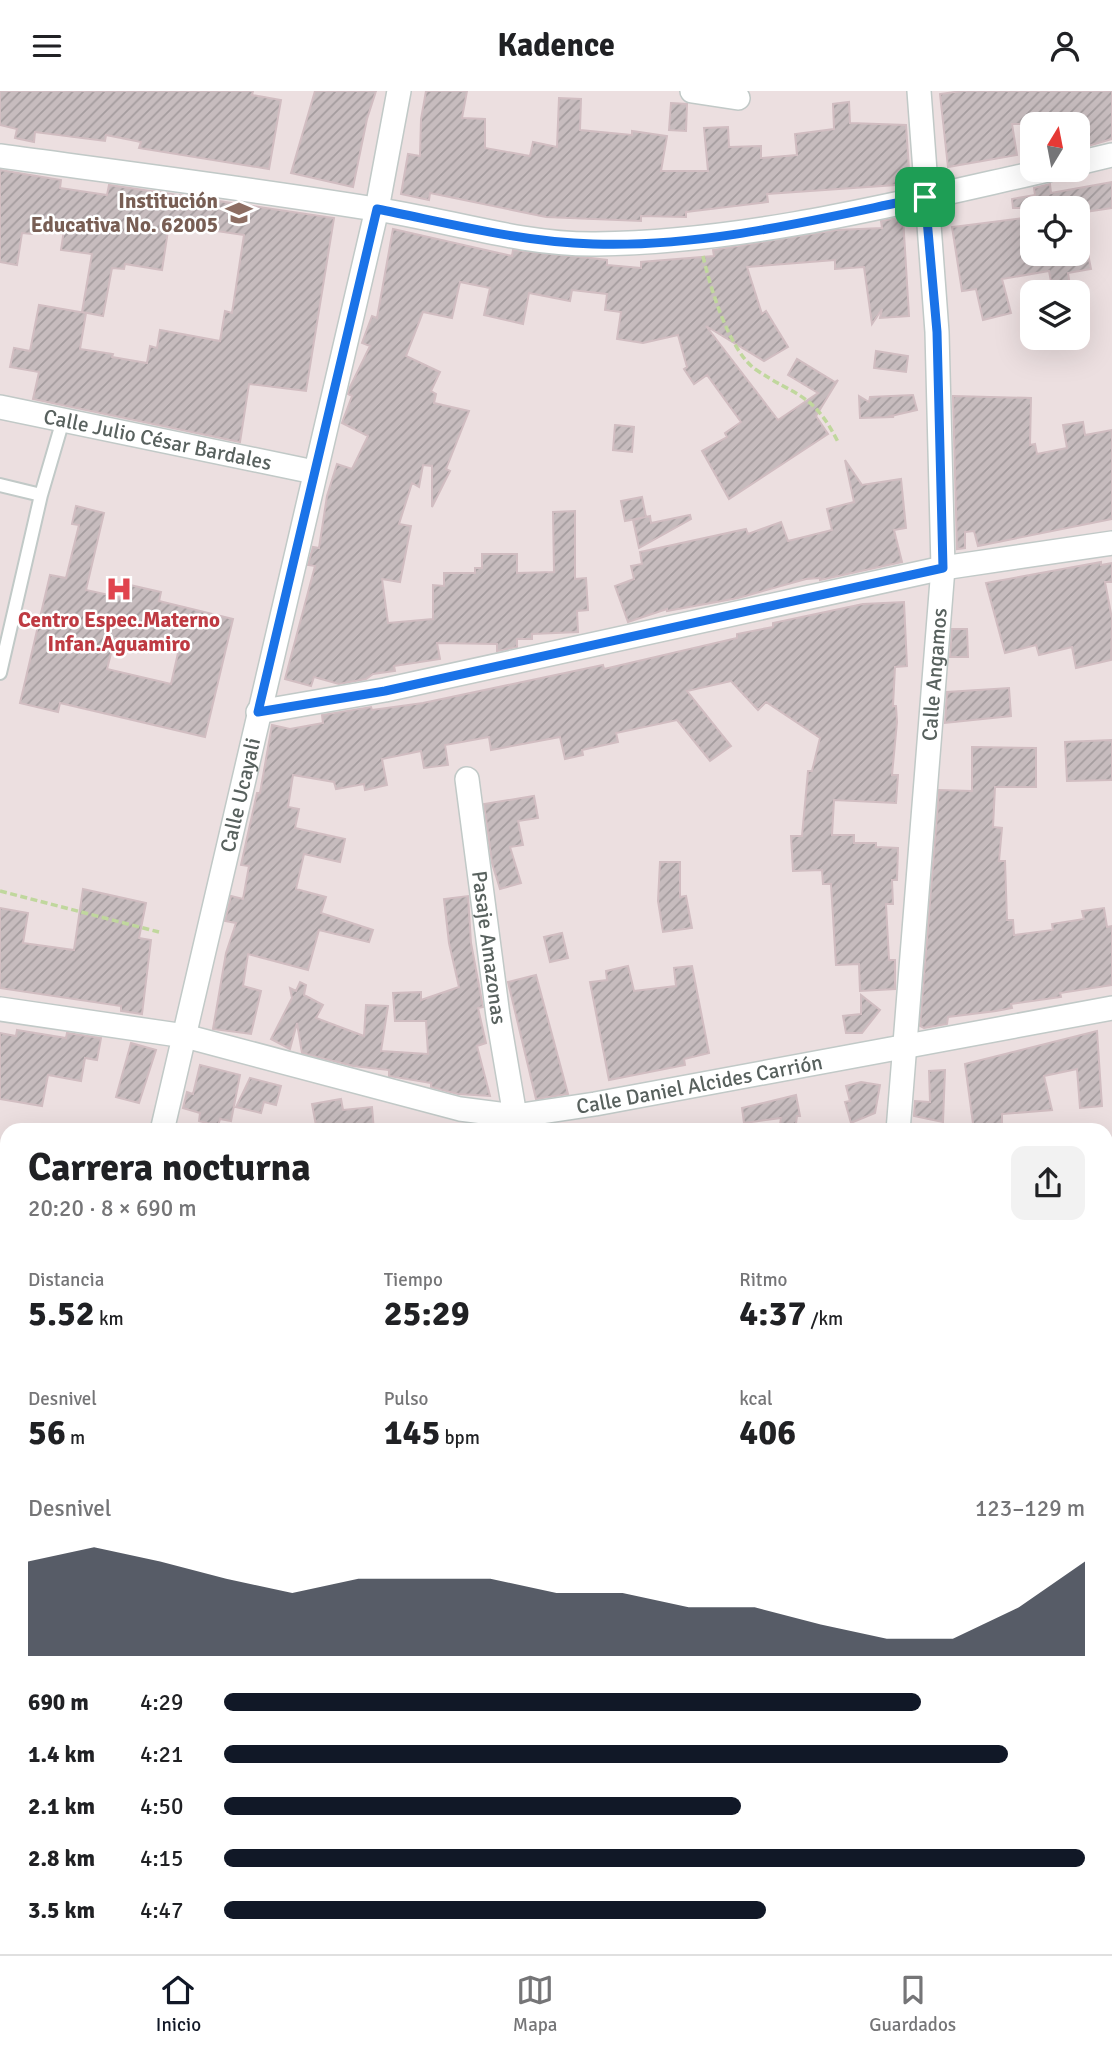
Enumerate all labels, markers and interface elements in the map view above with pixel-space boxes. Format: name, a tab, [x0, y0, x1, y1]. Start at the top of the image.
text: Kadence	[497, 26, 615, 65]
icon: menu	[28, 27, 66, 65]
icon: person	[1046, 27, 1084, 65]
north arrow	[1020, 112, 1090, 182]
map controls	[1020, 112, 1090, 350]
pin	[895, 167, 955, 227]
icon: arrive	[906, 178, 944, 216]
place label: Institución Educativa No. 62005	[31, 188, 218, 238]
button: locate	[1020, 196, 1090, 266]
school or university icon: Institución Educativa No. 62005	[224, 198, 254, 228]
button: layers	[1020, 280, 1090, 350]
street label: Calle Julio César Bardales	[41, 403, 274, 476]
hospital icon: Centro Espec.Materno Infan.Aguamiro	[104, 574, 134, 604]
place label: Centro Espec.Materno Infan.Aguamiro	[18, 607, 220, 657]
street label: Calle Angamos	[916, 607, 953, 742]
street label: Calle Ucayali	[214, 735, 266, 855]
street label: Pasaje Amazonas	[466, 869, 512, 1026]
street label: Calle Daniel Alcides Carrión	[575, 1049, 825, 1120]
text: Carrera nocturna	[28, 1144, 311, 1191]
button: share	[1011, 1146, 1085, 1220]
text: 20:20 · 8 × 690 m	[28, 1194, 197, 1223]
text: Distancia	[28, 1268, 104, 1292]
text: Tiempo	[384, 1268, 443, 1292]
text: Ritmo	[739, 1268, 787, 1292]
text: 5.52	[28, 1292, 95, 1335]
text: 25:29	[384, 1292, 470, 1335]
text: 4:37	[739, 1292, 806, 1335]
text: km	[95, 1307, 124, 1331]
text: /km	[806, 1307, 843, 1331]
text: Desnivel	[28, 1387, 97, 1411]
text: Pulso	[384, 1387, 428, 1411]
text: kcal	[739, 1387, 773, 1411]
text: 56	[28, 1411, 66, 1454]
text: 145	[384, 1411, 440, 1454]
text: 406	[739, 1411, 796, 1454]
text: m	[66, 1426, 85, 1450]
text: bpm	[440, 1426, 480, 1450]
text: Desnivel	[28, 1494, 111, 1523]
text: 123–129 m	[975, 1494, 1085, 1523]
text: 690 m	[28, 1688, 89, 1717]
text: 4:29	[140, 1688, 183, 1717]
text: 1.4 km	[28, 1740, 95, 1769]
text: 4:21	[140, 1740, 183, 1769]
text: 2.1 km	[28, 1792, 95, 1821]
text: 4:50	[140, 1792, 183, 1821]
text: 2.8 km	[28, 1844, 95, 1873]
text: 4:15	[140, 1844, 183, 1873]
text: 3.5 km	[28, 1896, 95, 1925]
text: 4:47	[140, 1896, 183, 1925]
tab: Inicio	[156, 1971, 201, 2037]
tab: Mapa	[513, 1971, 558, 2037]
tab: Guardados	[869, 1971, 956, 2037]

